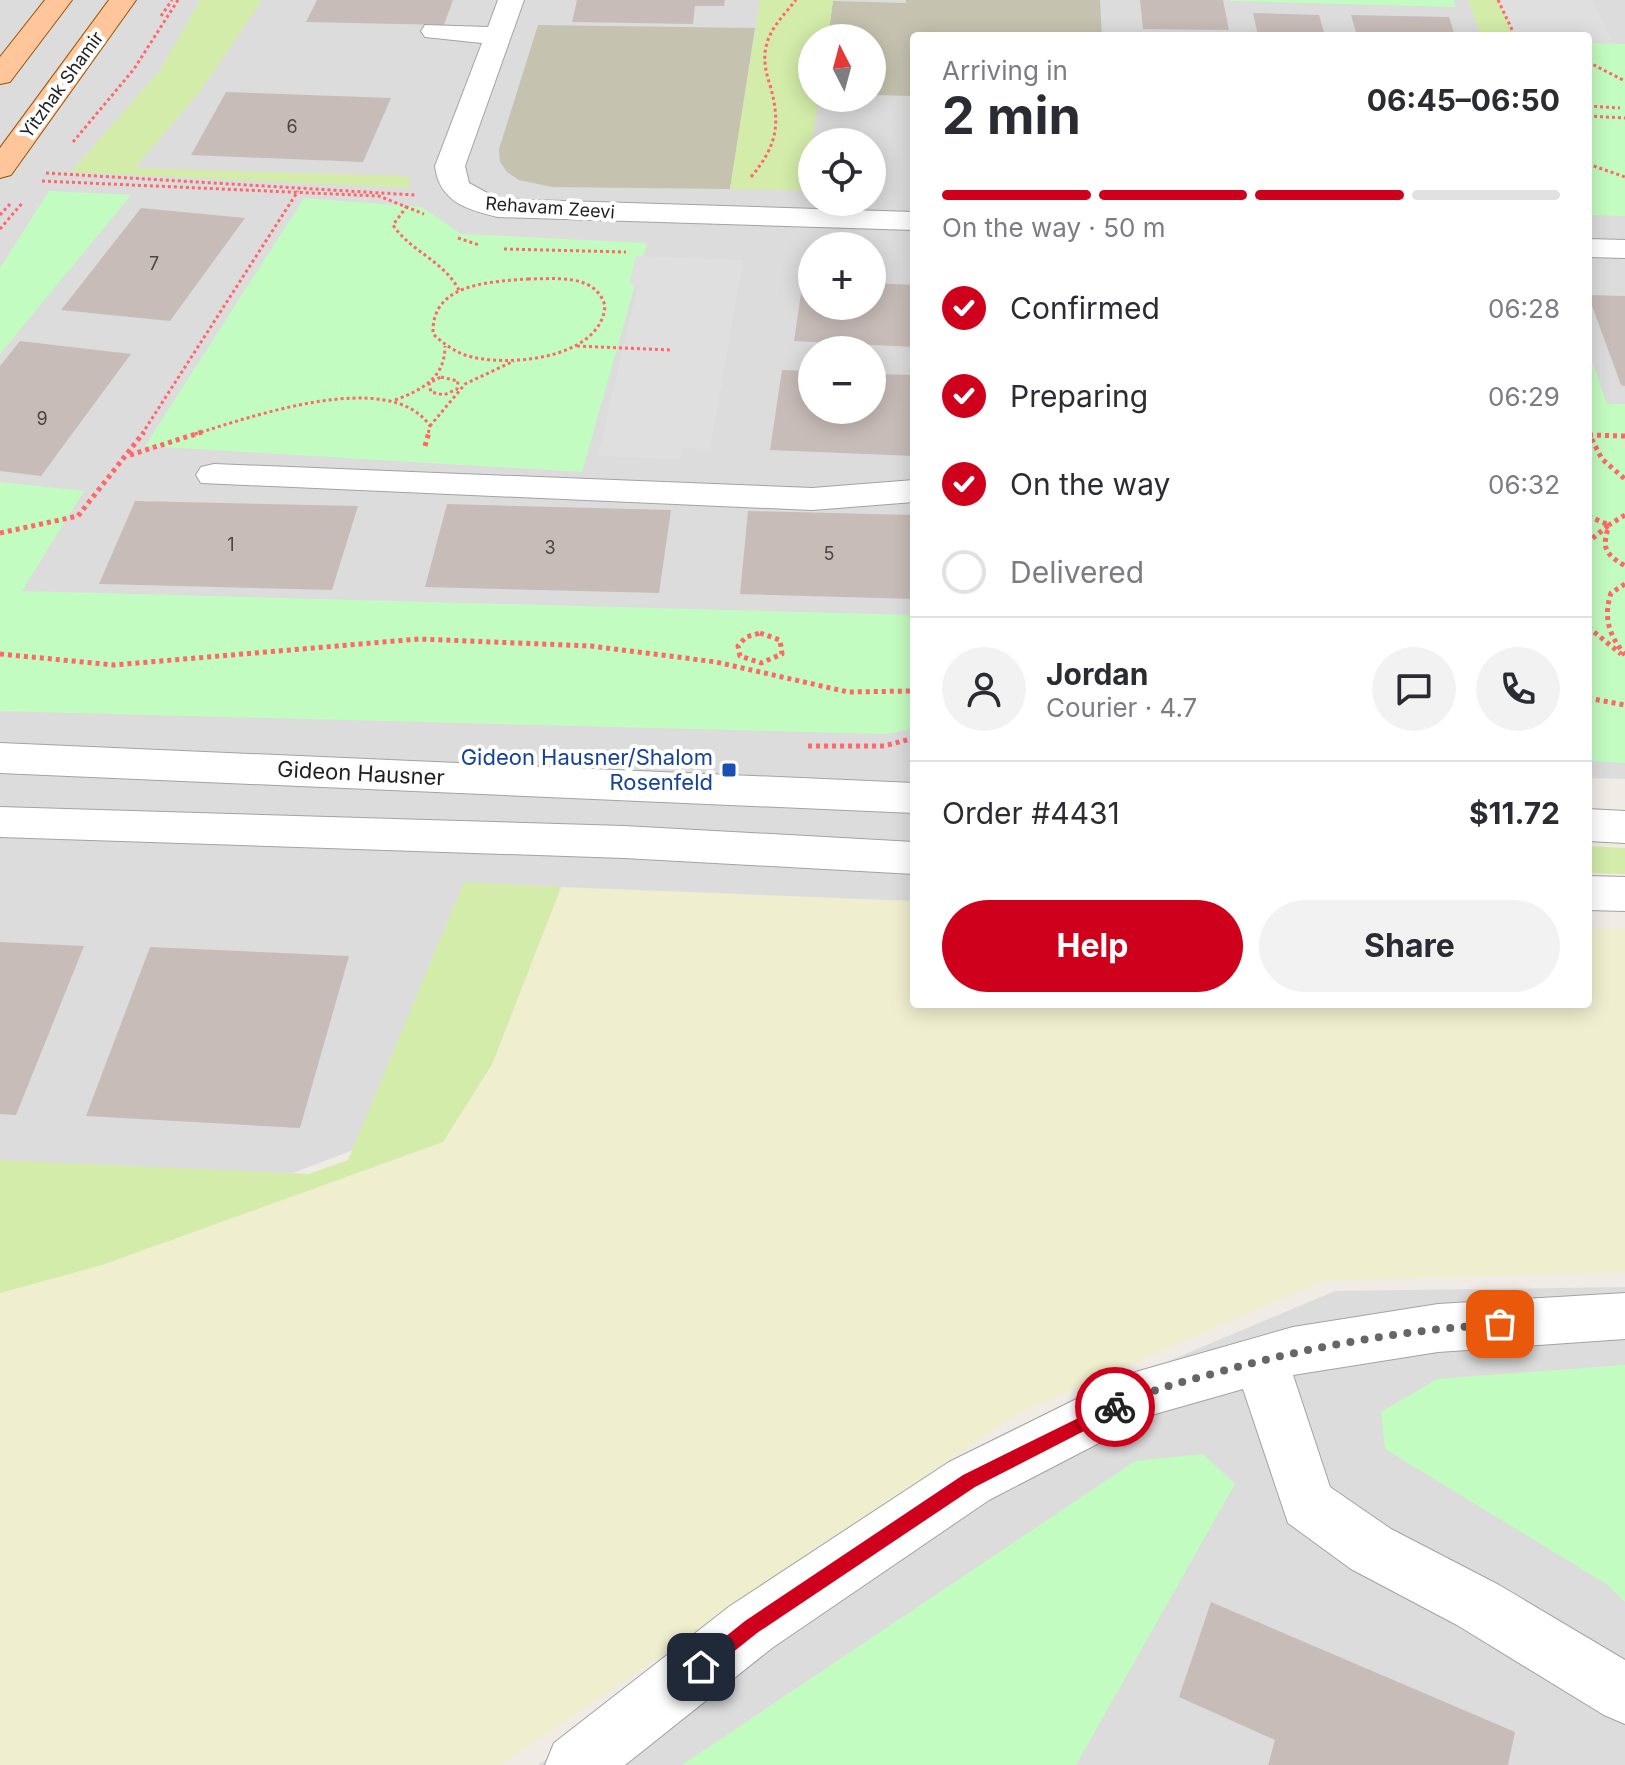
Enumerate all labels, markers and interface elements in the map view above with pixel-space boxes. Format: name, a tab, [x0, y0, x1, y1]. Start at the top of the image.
north arrow	[798, 24, 886, 112]
map controls	[798, 24, 886, 424]
street label: Yitzhak Shamir	[16, 27, 107, 142]
text: Arriving in	[942, 55, 1068, 86]
text: 06:45–06:50	[1367, 82, 1560, 118]
text: 2 min	[942, 84, 1081, 147]
house number: 6	[286, 116, 298, 137]
button: locate	[798, 128, 886, 216]
street label: Rehavam Zeevi	[485, 193, 615, 222]
text: On the way · 50 m	[942, 212, 1165, 243]
button: +	[798, 232, 886, 320]
house number: 7	[149, 253, 159, 274]
icon: check	[942, 286, 986, 330]
text: Confirmed	[1010, 290, 1160, 326]
text: 06:28	[1488, 293, 1560, 324]
button: −	[798, 336, 886, 424]
icon: check	[942, 374, 986, 418]
text: Preparing	[1010, 378, 1148, 414]
text: 06:29	[1488, 381, 1560, 412]
house number: 9	[36, 408, 48, 429]
icon: check	[942, 462, 986, 506]
text: On the way	[1010, 466, 1170, 502]
text: 06:32	[1488, 469, 1560, 500]
house number: 1	[227, 534, 235, 555]
house number: 3	[544, 537, 556, 558]
house number: 5	[824, 543, 834, 564]
text: Delivered	[1010, 554, 1144, 590]
button: person	[942, 647, 1026, 731]
button: chat	[1372, 647, 1456, 731]
button: phone	[1476, 647, 1560, 731]
text: Jordan	[1046, 656, 1148, 692]
text: Courier · 4.7	[1046, 692, 1197, 723]
place label: Gideon Hausner/Shalom Rosenfeld	[461, 744, 713, 795]
street label: Gideon Hausner	[277, 756, 445, 790]
marker: Gideon Hausner/Shalom Rosenfeld	[720, 761, 738, 779]
text: Order #4431	[942, 795, 1120, 831]
text: $11.72	[1469, 795, 1560, 831]
button: Help	[942, 900, 1243, 992]
button: Share	[1259, 900, 1560, 992]
pin	[1466, 1290, 1534, 1358]
icon: bag	[1478, 1302, 1522, 1346]
courier	[1075, 1367, 1155, 1447]
icon: bike	[1093, 1385, 1137, 1429]
pin	[667, 1633, 735, 1701]
icon: home	[679, 1645, 723, 1689]

